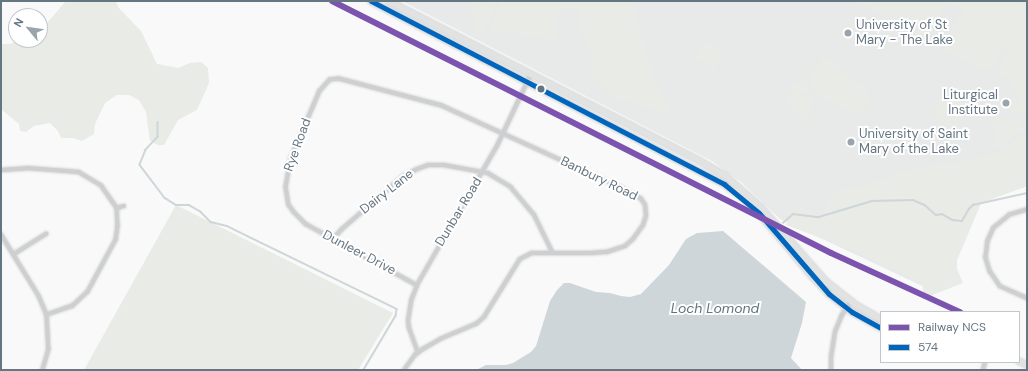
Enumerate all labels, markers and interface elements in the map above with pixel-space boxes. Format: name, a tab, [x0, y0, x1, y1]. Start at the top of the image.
north arrow	[8, 8, 48, 48]
text: N	[10, 16, 26, 30]
place label: University of St Mary - The Lake	[856, 18, 953, 49]
marker: University of St Mary - The Lake	[843, 28, 853, 38]
unlabelled marker	[536, 84, 546, 94]
place label: Liturgical Institute	[943, 88, 998, 119]
marker: Liturgical Institute	[1001, 98, 1011, 108]
street label: Rye Road	[281, 116, 315, 174]
place label: University of Saint Mary of the Lake	[859, 127, 968, 158]
marker: University of Saint Mary of the Lake	[846, 137, 856, 147]
street label: Banbury Road	[558, 154, 640, 204]
street label: Dairy Lane	[357, 166, 417, 218]
street label: Dunbar Road	[432, 175, 486, 249]
street label: Dunleer Drive	[320, 227, 398, 279]
water label: Loch Lomond	[671, 300, 759, 316]
legend	[880, 311, 1020, 363]
text: Railway NCS	[918, 319, 986, 335]
text: 574	[918, 339, 938, 355]

